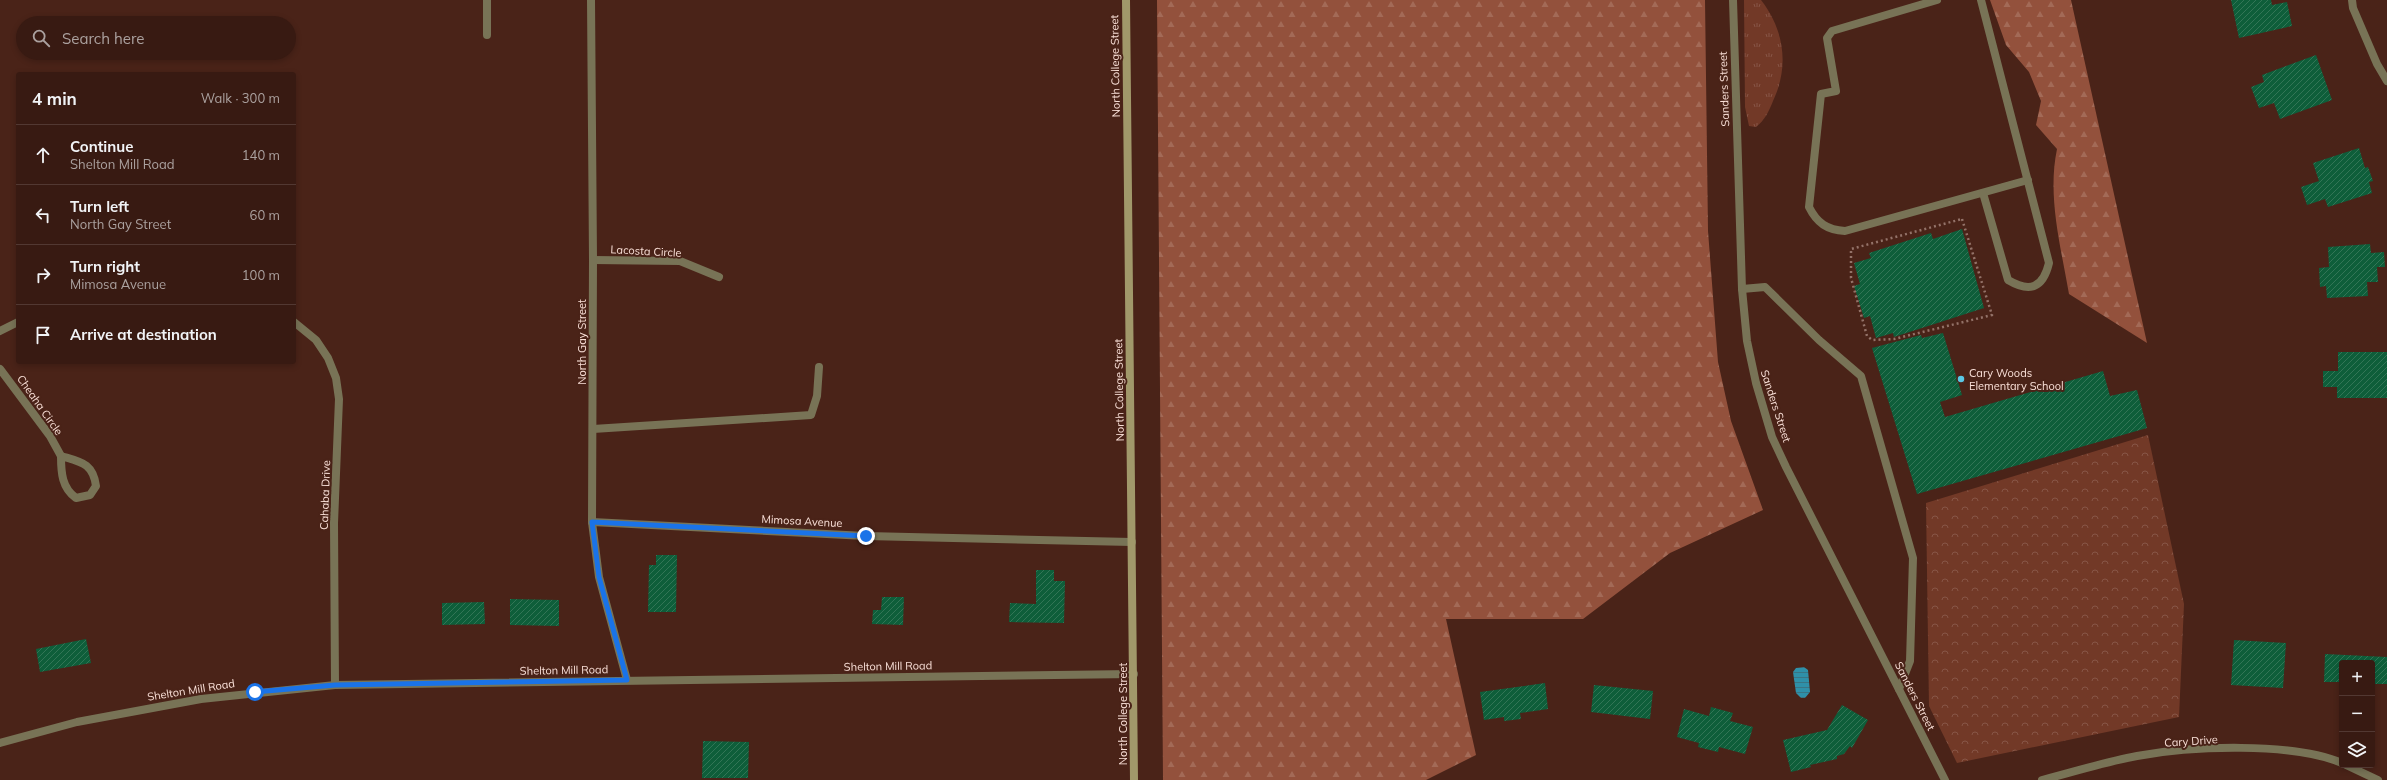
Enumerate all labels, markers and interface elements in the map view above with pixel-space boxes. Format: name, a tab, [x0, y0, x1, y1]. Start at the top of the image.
street label: North College Street	[1107, 14, 1123, 117]
search box	[16, 16, 296, 60]
icon: search	[30, 27, 52, 49]
text: Search here	[62, 29, 144, 48]
street label: Sanders Street	[1716, 51, 1732, 127]
text: 4 min	[32, 88, 77, 109]
text: Walk · 300 m	[201, 90, 280, 106]
text: Continue	[70, 137, 133, 156]
icon: ahead	[32, 144, 54, 166]
text: 140 m	[242, 147, 280, 163]
text: Shelton Mill Road	[70, 156, 175, 172]
text: Turn left	[70, 197, 129, 216]
icon: left	[32, 204, 54, 226]
text: 60 m	[250, 207, 280, 223]
text: North Gay Street	[70, 216, 171, 232]
street label: Lacosta Circle	[610, 242, 682, 260]
text: Turn right	[70, 257, 140, 276]
icon: right	[32, 264, 54, 286]
text: 100 m	[242, 267, 280, 283]
text: Mimosa Avenue	[70, 276, 166, 292]
street label: North Gay Street	[575, 299, 589, 385]
icon: arrive	[32, 324, 54, 346]
text: Arrive at destination	[70, 325, 217, 344]
street label: North College Street	[1111, 338, 1127, 441]
place label: Cary Woods Elementary School	[1969, 366, 2064, 393]
street label: Sanders Street	[1758, 368, 1794, 444]
street label: Cheaha Circle	[14, 372, 66, 438]
marker: Cary Woods Elementary School	[1956, 374, 1966, 384]
street label: Cahaba Drive	[317, 460, 333, 530]
street label: Mimosa Avenue	[761, 512, 843, 530]
route end	[857, 527, 875, 545]
street label: Shelton Mill Road	[844, 658, 932, 674]
street label: Sanders Street	[1892, 659, 1938, 733]
map controls	[2339, 660, 2375, 768]
button: +	[2339, 660, 2375, 696]
street label: Shelton Mill Road	[520, 662, 608, 678]
street label: North College Street	[1116, 663, 1130, 765]
street label: Shelton Mill Road	[146, 676, 236, 704]
route start	[246, 683, 264, 701]
button: −	[2339, 696, 2375, 732]
street label: Cary Drive	[2164, 732, 2218, 750]
button: layers	[2339, 732, 2375, 768]

